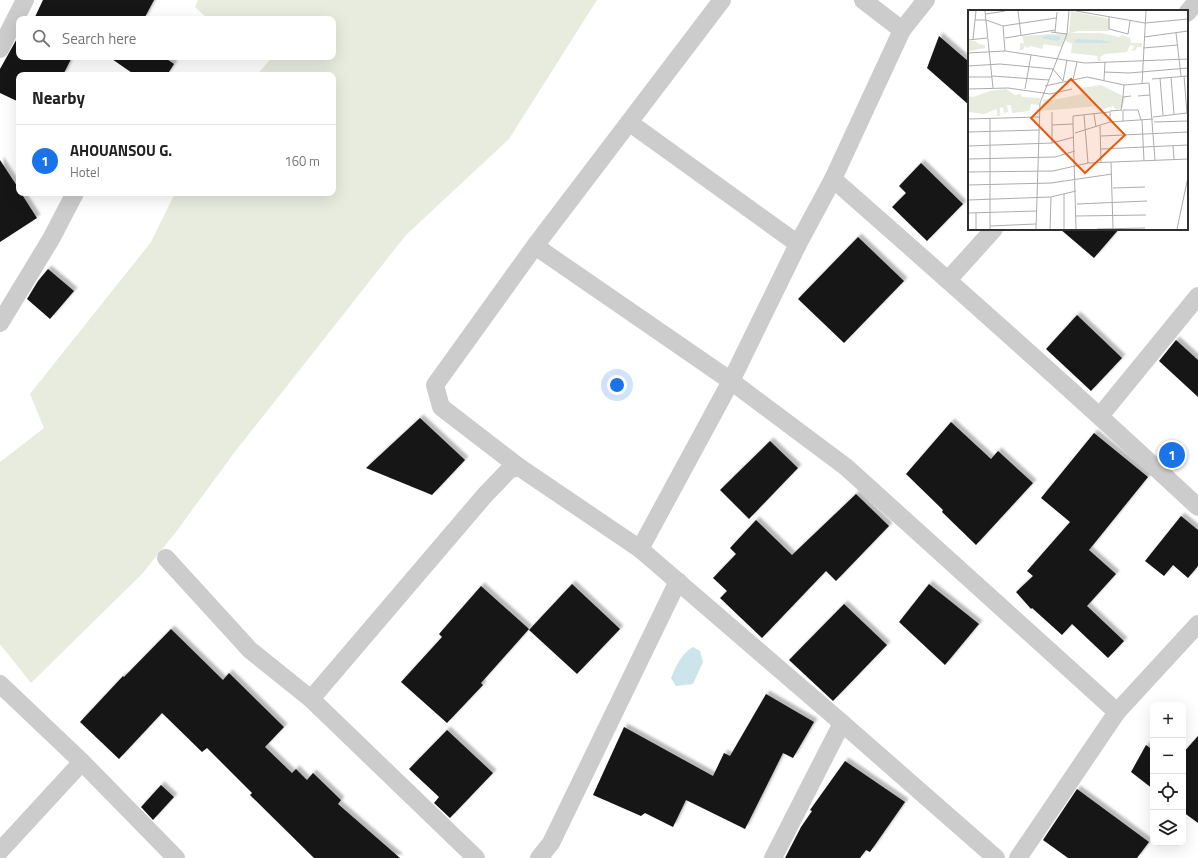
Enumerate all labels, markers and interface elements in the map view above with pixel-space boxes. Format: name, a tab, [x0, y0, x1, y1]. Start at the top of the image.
inset map	[968, 10, 1188, 230]
search box	[16, 16, 336, 60]
icon: search	[30, 27, 52, 49]
text: Search here	[62, 27, 136, 50]
text: Nearby	[32, 85, 85, 111]
text: AHOUANSOU G.	[70, 139, 172, 162]
text: 1	[41, 151, 49, 171]
text: 160 m	[284, 151, 320, 171]
text: Hotel	[70, 162, 100, 182]
your location	[607, 375, 627, 395]
pin: 1	[1159, 440, 1185, 470]
map controls	[1150, 702, 1186, 846]
button: +	[1150, 702, 1186, 738]
button: −	[1150, 738, 1186, 774]
button: locate	[1150, 774, 1186, 810]
button: layers	[1150, 810, 1186, 846]

